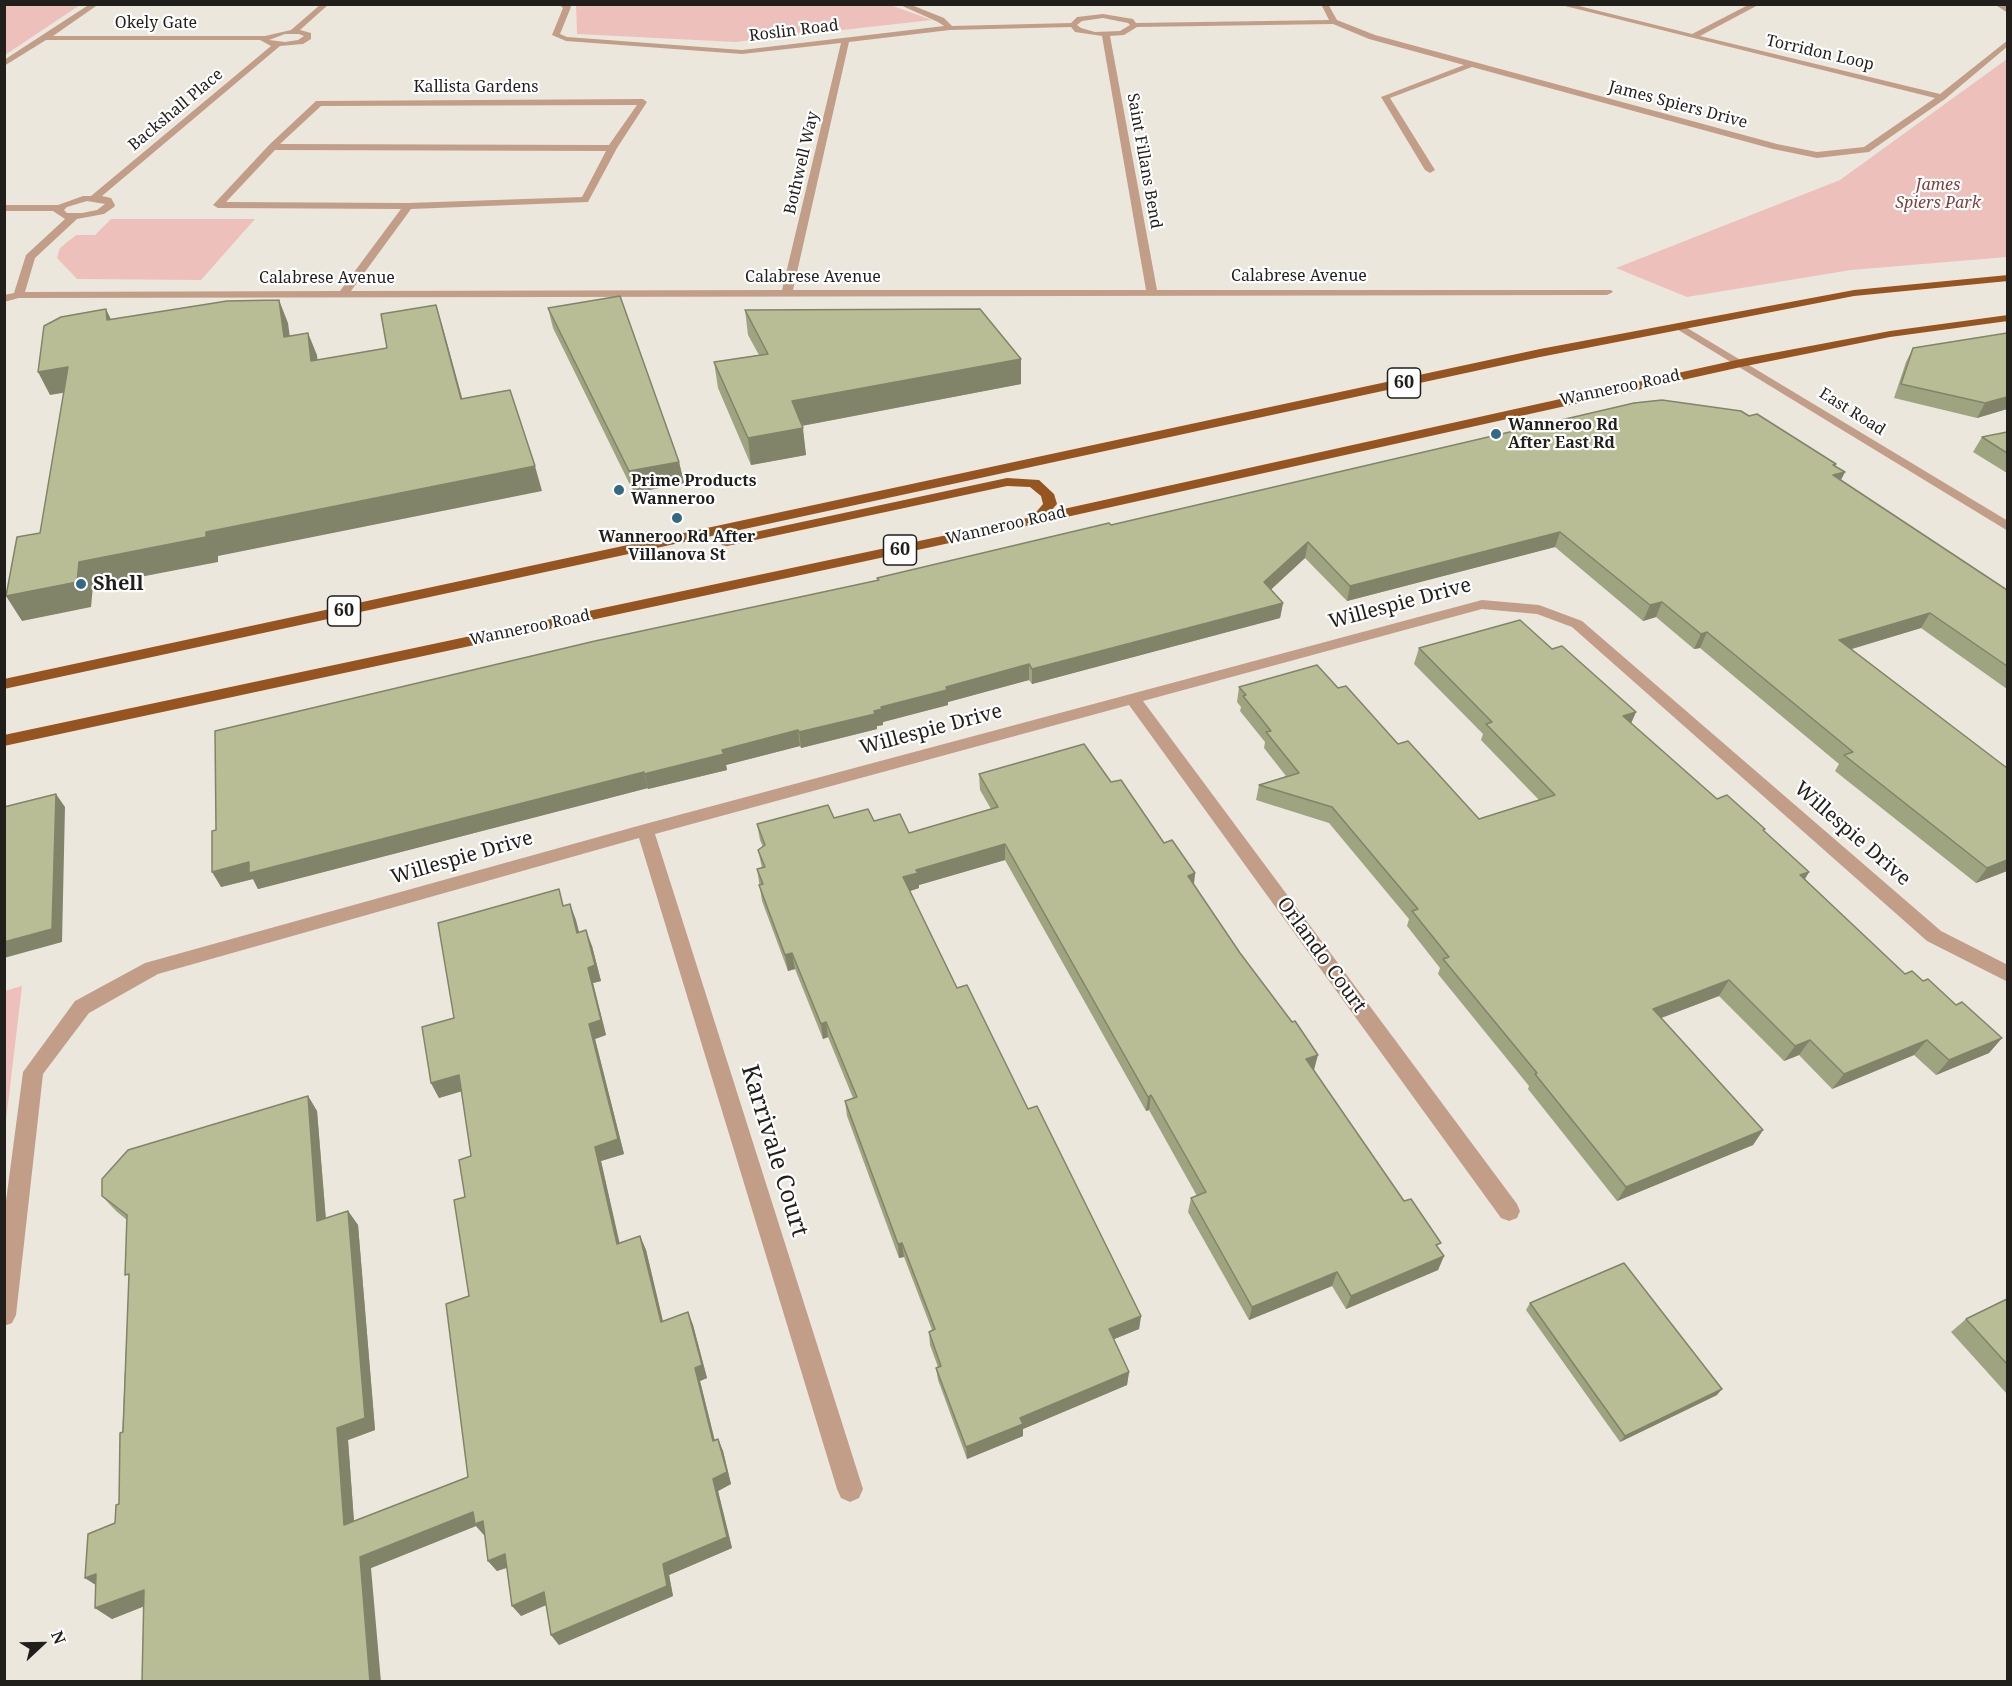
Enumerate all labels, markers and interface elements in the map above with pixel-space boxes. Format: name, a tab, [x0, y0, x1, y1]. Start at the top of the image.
street label: Okely Gate	[115, 13, 197, 33]
street label: Roslin Road	[748, 16, 840, 46]
street label: Torridon Loop	[1764, 31, 1876, 75]
street label: Backshall Place	[125, 65, 227, 155]
street label: Kallista Gardens	[413, 77, 539, 97]
street label: James Spiers Drive	[1606, 77, 1750, 133]
street label: Saint Fillans Bend	[1123, 92, 1165, 230]
street label: Bothwell Way	[781, 110, 823, 216]
park label: James Spiers Park	[1895, 175, 1981, 213]
street label: Calabrese Avenue	[1231, 266, 1367, 286]
street label: Calabrese Avenue	[745, 267, 881, 287]
street label: Calabrese Avenue	[259, 268, 395, 288]
street label: Wanneroo Road	[1558, 366, 1682, 410]
road number: 60	[1388, 368, 1420, 398]
street label: East Road	[1815, 384, 1889, 440]
place label: Wanneroo Rd After East Rd	[1508, 415, 1618, 453]
marker: Wanneroo Rd After East Rd	[1489, 427, 1503, 441]
place label: Prime Products Wanneroo	[631, 471, 756, 509]
marker: Prime Products Wanneroo	[612, 483, 626, 497]
street label: Wanneroo Road	[944, 503, 1068, 549]
marker: Wanneroo Rd After Villanova St	[670, 511, 684, 525]
place label: Wanneroo Rd After Villanova St	[599, 527, 755, 565]
road number: 60	[884, 535, 916, 565]
place label: Shell	[93, 572, 143, 596]
street label: Willespie Drive	[1326, 573, 1474, 635]
marker: Shell	[74, 577, 88, 591]
road number: 60	[328, 596, 360, 626]
street label: Wanneroo Road	[468, 606, 592, 650]
street label: Willespie Drive	[857, 699, 1005, 761]
street label: Willespie Drive	[1789, 777, 1915, 891]
street label: Willespie Drive	[388, 826, 536, 890]
street label: Orlando Court	[1271, 893, 1371, 1017]
street label: Karrivale Court	[734, 1062, 814, 1240]
north arrow	[12, 1614, 72, 1674]
text: N	[46, 1627, 71, 1647]

